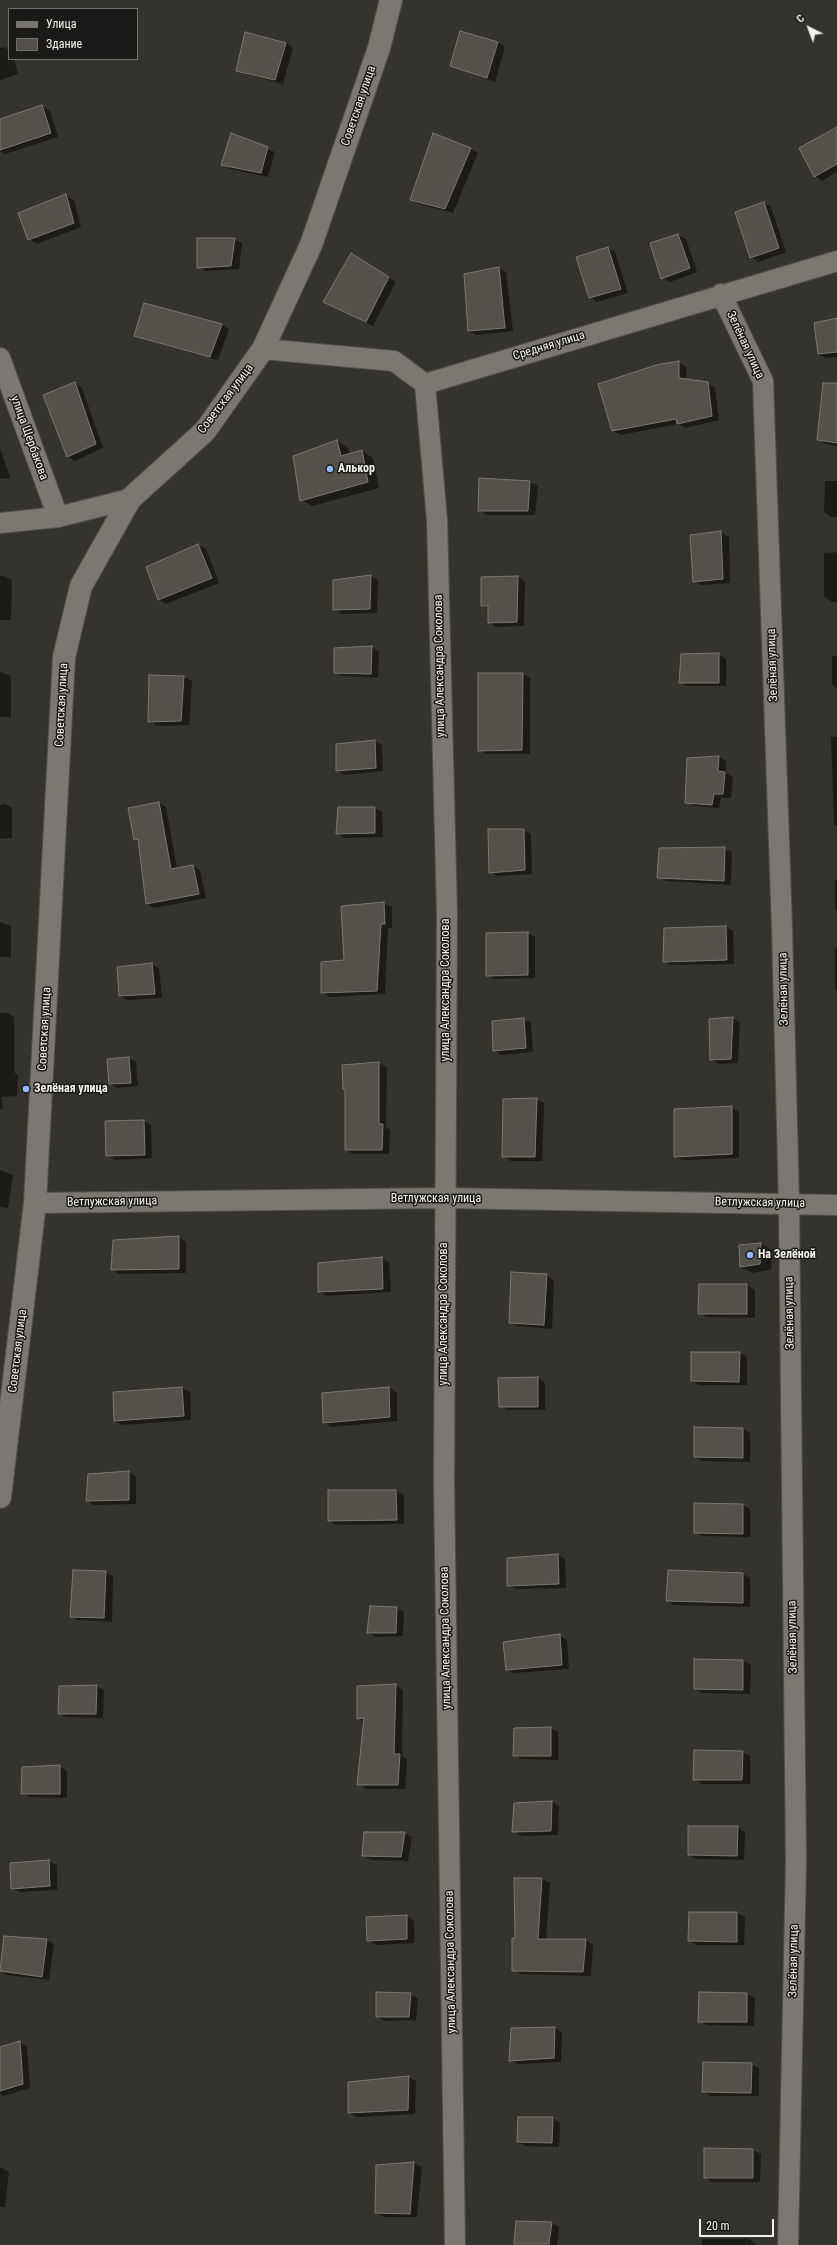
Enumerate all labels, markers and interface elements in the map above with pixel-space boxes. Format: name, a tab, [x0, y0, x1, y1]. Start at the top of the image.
legend	[8, 8, 138, 60]
north arrow	[789, 8, 829, 48]
text: С	[794, 12, 807, 26]
text: Улица	[46, 17, 76, 31]
text: Здание	[46, 37, 82, 51]
street label: Советская улица	[339, 64, 379, 148]
street label: Зелёная улица	[723, 309, 767, 381]
street label: Средняя улица	[511, 328, 587, 364]
street label: Советская улица	[195, 361, 257, 437]
street label: улица Щербакова	[7, 394, 51, 482]
place label: Алькор	[338, 462, 375, 476]
marker: Алькор	[325, 464, 335, 474]
street label: улица Александра Соколова	[432, 594, 448, 738]
street label: Зелёная улица	[765, 628, 781, 702]
street label: Советская улица	[53, 663, 71, 747]
street label: улица Александра Соколова	[439, 919, 453, 1061]
street label: Зелёная улица	[776, 952, 792, 1026]
street label: Советская улица	[36, 987, 54, 1071]
place label: Зелёная улица	[34, 1082, 108, 1096]
marker: Зелёная улица	[21, 1084, 31, 1094]
street label: Ветлужская улица	[391, 1192, 481, 1206]
street label: Ветлужская улица	[67, 1194, 157, 1210]
street label: Ветлужская улица	[715, 1195, 805, 1211]
street label: улица Александра Соколова	[437, 1243, 451, 1385]
place label: На Зелёной	[758, 1248, 816, 1262]
marker: На Зелёной	[745, 1250, 755, 1260]
street label: Зелёная улица	[782, 1276, 798, 1350]
street label: Советская улица	[6, 1309, 30, 1393]
street label: улица Александра Соколова	[438, 1566, 454, 1710]
street label: Зелёная улица	[785, 1600, 801, 1674]
street label: улица Александра Соколова	[443, 1890, 459, 2034]
street label: Зелёная улица	[786, 1924, 802, 1998]
scale bar	[701, 2211, 776, 2237]
text: 20 m	[706, 2219, 730, 2233]

